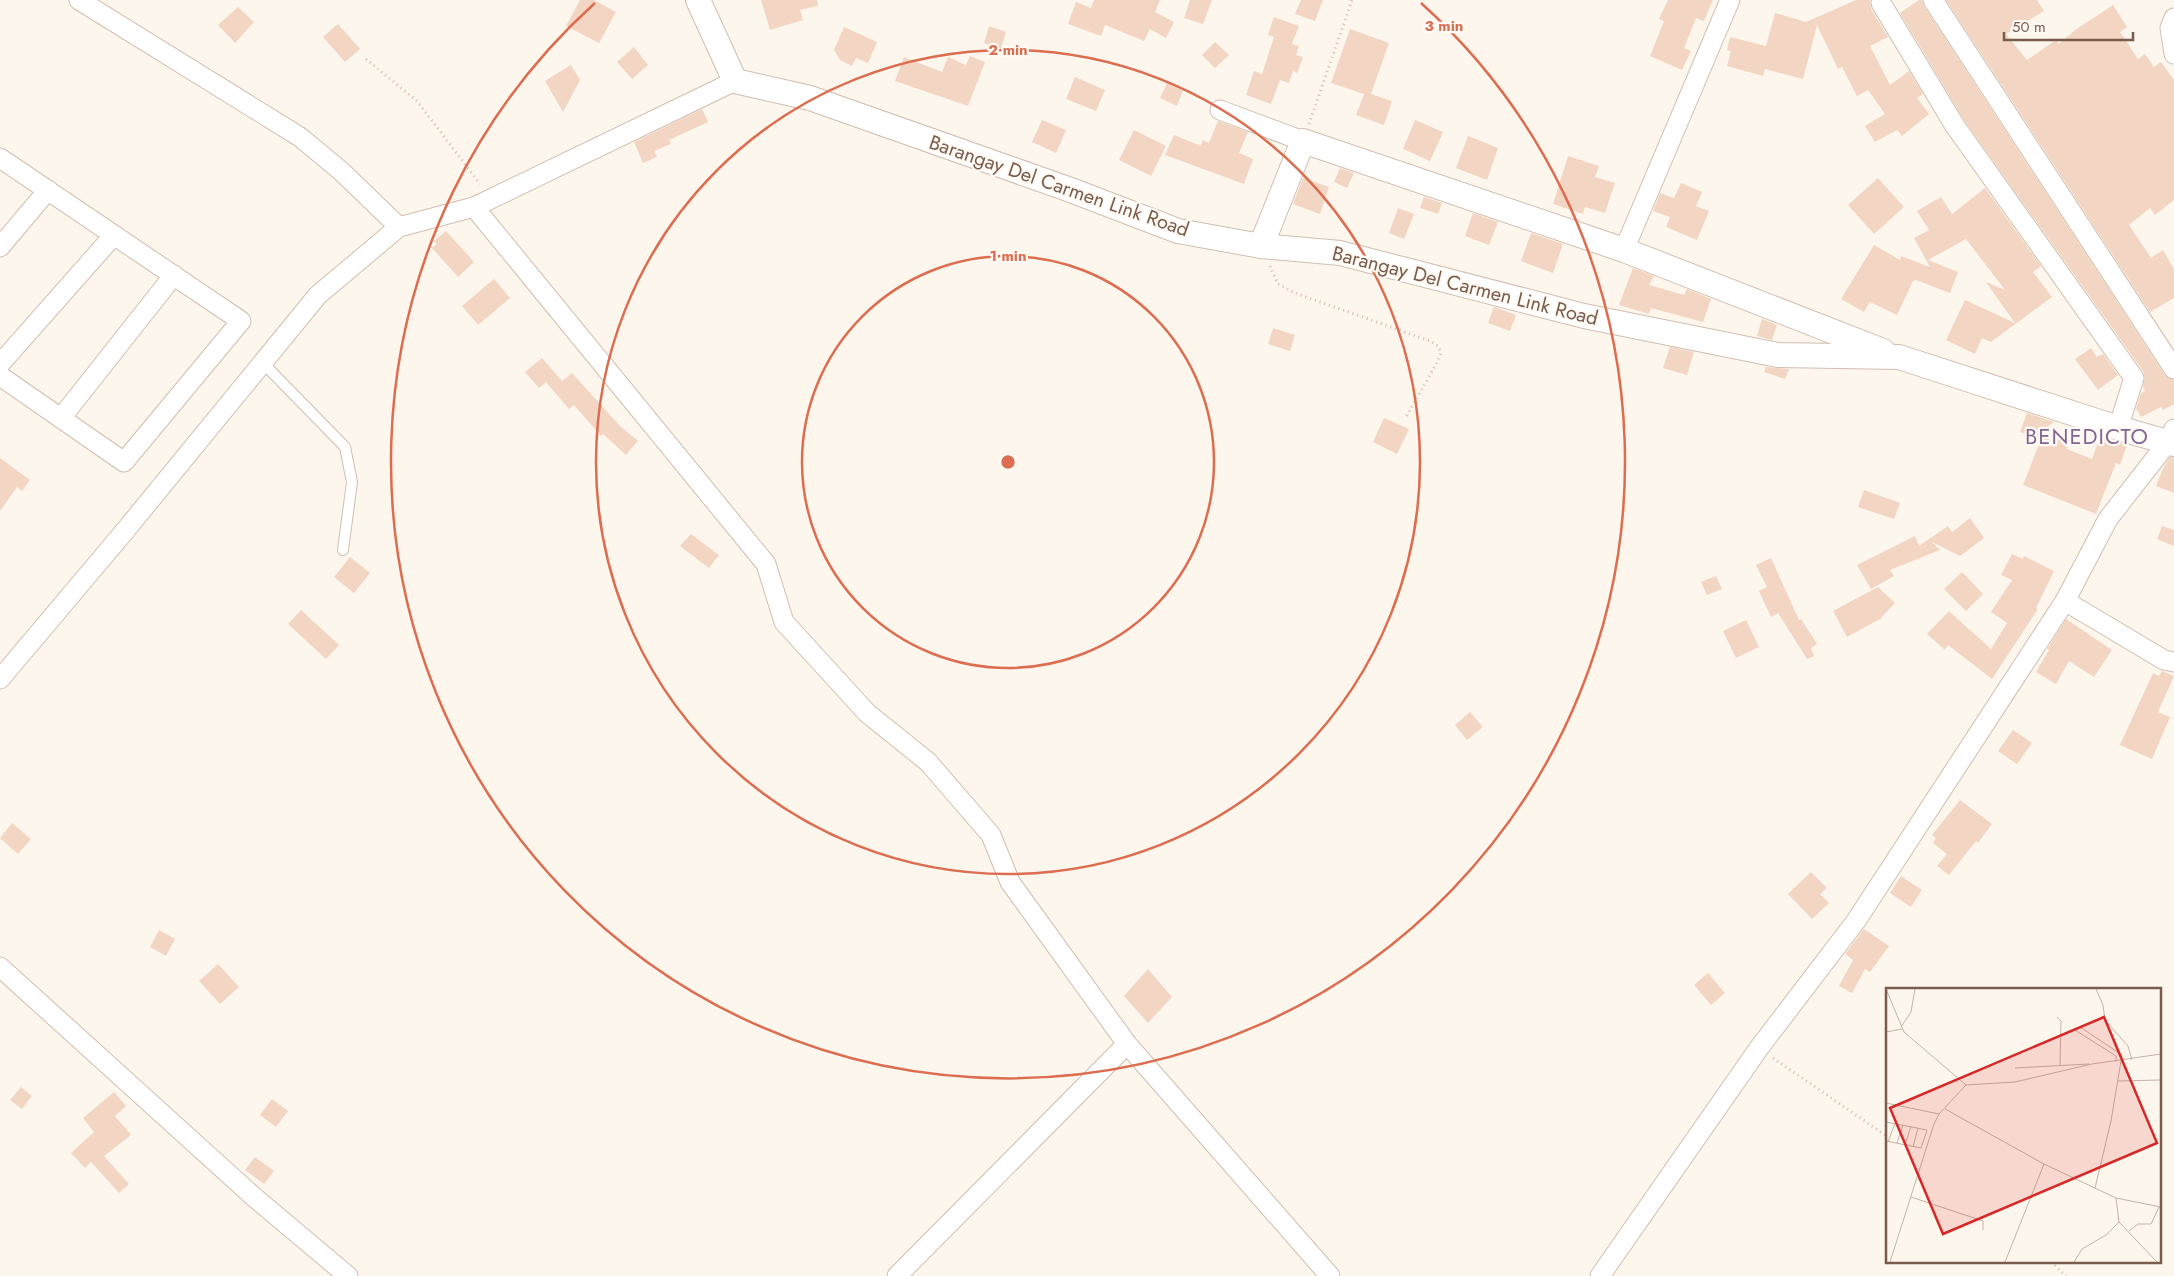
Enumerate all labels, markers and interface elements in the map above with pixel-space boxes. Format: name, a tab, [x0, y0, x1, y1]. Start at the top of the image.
scale bar	[2004, 10, 2133, 42]
text: 3 min	[1425, 15, 1463, 37]
text: 50 m	[2012, 16, 2046, 38]
text: 2 min	[988, 39, 1028, 61]
street label: Barangay Del Carmen Link Road	[925, 128, 1193, 244]
street label: Barangay Del Carmen Link Road	[1329, 239, 1601, 333]
text: 1 min	[989, 245, 1027, 267]
district label: BENEDICTO	[2025, 420, 2149, 452]
centre of rings	[999, 453, 1017, 471]
inset map	[1886, 988, 2162, 1264]

